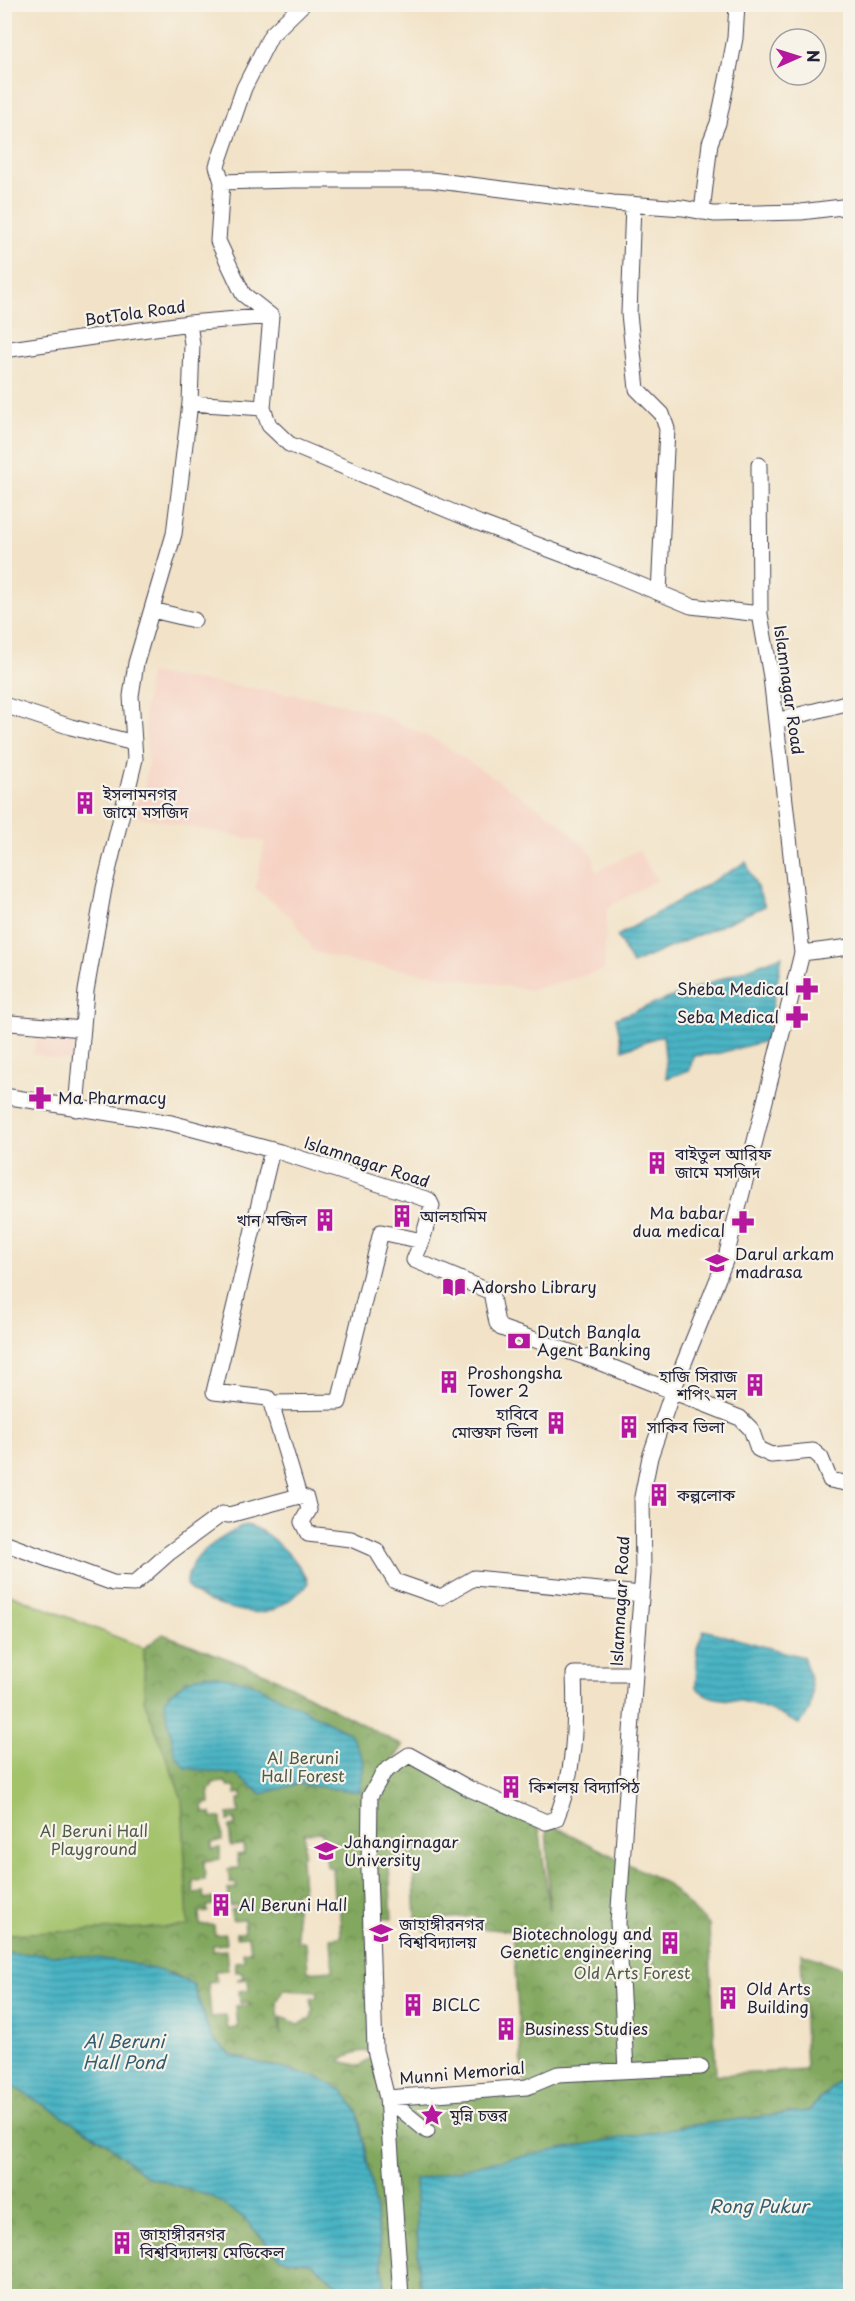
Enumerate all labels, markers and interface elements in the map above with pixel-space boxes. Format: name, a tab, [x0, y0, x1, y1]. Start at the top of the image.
north arrow	[768, 27, 828, 87]
text: N	[802, 49, 826, 63]
street label: BotTola Road	[83, 293, 187, 331]
street label: Islamnagar Road	[769, 624, 811, 756]
place label: ইসলামনগর জামে মসজিদ	[102, 781, 190, 823]
building icon: ইসলামনগর জামে মসজিদ	[72, 790, 98, 816]
place label: Sheba Medical	[677, 976, 789, 1000]
pharmacy icon: Sheba Medical	[794, 976, 820, 1002]
place label: Seba Medical	[677, 1004, 779, 1028]
pharmacy icon: Seba Medical	[784, 1004, 810, 1030]
pharmacy icon: Ma Pharmacy	[27, 1085, 53, 1111]
place label: Ma Pharmacy	[58, 1085, 166, 1109]
street label: Islamnagar Road	[301, 1129, 433, 1193]
place label: বাইতুল আরিফ জামে মসজিদ	[674, 1141, 772, 1183]
building icon: বাইতুল আরিফ জামে মসজিদ	[644, 1150, 670, 1176]
place label: Ma babar dua medical	[633, 1200, 726, 1242]
building icon: আলহামিম	[389, 1203, 415, 1229]
place label: আলহামিম	[419, 1203, 487, 1227]
place label: খান মন্জিল	[236, 1207, 307, 1231]
building icon: খান মন্জিল	[312, 1207, 338, 1233]
pharmacy icon: Ma babar dua medical	[730, 1209, 756, 1235]
place label: Darul arkam madrasa	[735, 1241, 834, 1283]
school or university icon: Darul arkam madrasa	[704, 1250, 730, 1276]
library icon: Adorsho Library	[441, 1274, 467, 1300]
place label: Adorsho Library	[472, 1274, 597, 1298]
place label: Dutch Bangla Agent Banking	[537, 1319, 651, 1361]
bank icon: Dutch Bangla Agent Banking	[506, 1328, 532, 1354]
place label: Proshongsha Tower 2	[467, 1360, 562, 1402]
place label: হাজি সিরাজ শপিং মল	[658, 1363, 737, 1405]
building icon: Proshongsha Tower 2	[436, 1369, 462, 1395]
building icon: হাজি সিরাজ শপিং মল	[742, 1372, 768, 1398]
place label: হাবিবে মোস্তফা ভিলা	[451, 1401, 539, 1443]
building icon: হাবিবে মোস্তফা ভিলা	[543, 1410, 569, 1436]
building icon: সাকিব ভিলা	[616, 1414, 642, 1440]
place label: সাকিব ভিলা	[646, 1414, 725, 1438]
building icon: কল্পলোক	[646, 1482, 672, 1508]
place label: কল্পলোক	[676, 1482, 736, 1506]
street label: Islamnagar Road	[604, 1535, 634, 1667]
park label: Al Beruni Hall Forest	[261, 1745, 345, 1787]
building icon: কিশলয় বিদ্যাপিঠ	[498, 1774, 524, 1800]
place label: কিশলয় বিদ্যাপিঠ	[528, 1774, 640, 1798]
park label: Al Beruni Hall Playground	[40, 1818, 148, 1860]
place label: Jahangirnagar University	[344, 1829, 459, 1871]
school or university icon: Jahangirnagar University	[313, 1838, 339, 1864]
building icon: Al Beruni Hall	[208, 1892, 234, 1918]
place label: Al Beruni Hall	[239, 1892, 347, 1916]
place label: জাহাঙ্গীরনগর বিশ্ববিদ্যালয়	[398, 1911, 485, 1953]
school or university icon: জাহাঙ্গীরনগর বিশ্ববিদ্যালয়	[368, 1920, 394, 1946]
place label: Biotechnology and Genetic engineering	[500, 1921, 652, 1963]
building icon: Biotechnology and Genetic engineering	[657, 1930, 683, 1956]
park label: Old Arts Forest	[574, 1960, 690, 1984]
place label: Old Arts Building	[746, 1976, 811, 2018]
building icon: Old Arts Building	[715, 1985, 741, 2011]
building icon: BICLC	[400, 1992, 426, 2018]
place label: BICLC	[431, 1992, 481, 2016]
building icon: Business Studies	[493, 2016, 519, 2042]
place label: Business Studies	[524, 2016, 648, 2040]
water label: Al Beruni Hall Pond	[83, 2027, 169, 2075]
street label: Munni Memorial	[398, 2055, 526, 2089]
place icon: মুন্নি চত্তর	[419, 2102, 445, 2128]
place label: মুন্নি চত্তর	[449, 2102, 508, 2126]
water label: Rong Pukur	[709, 2192, 811, 2219]
place label: জাহাঙ্গীরনগর বিশ্ববিদ্যালয় মেডিকেল	[139, 2221, 285, 2263]
building icon: জাহাঙ্গীরনগর বিশ্ববিদ্যালয় মেডিকেল	[109, 2230, 135, 2256]

